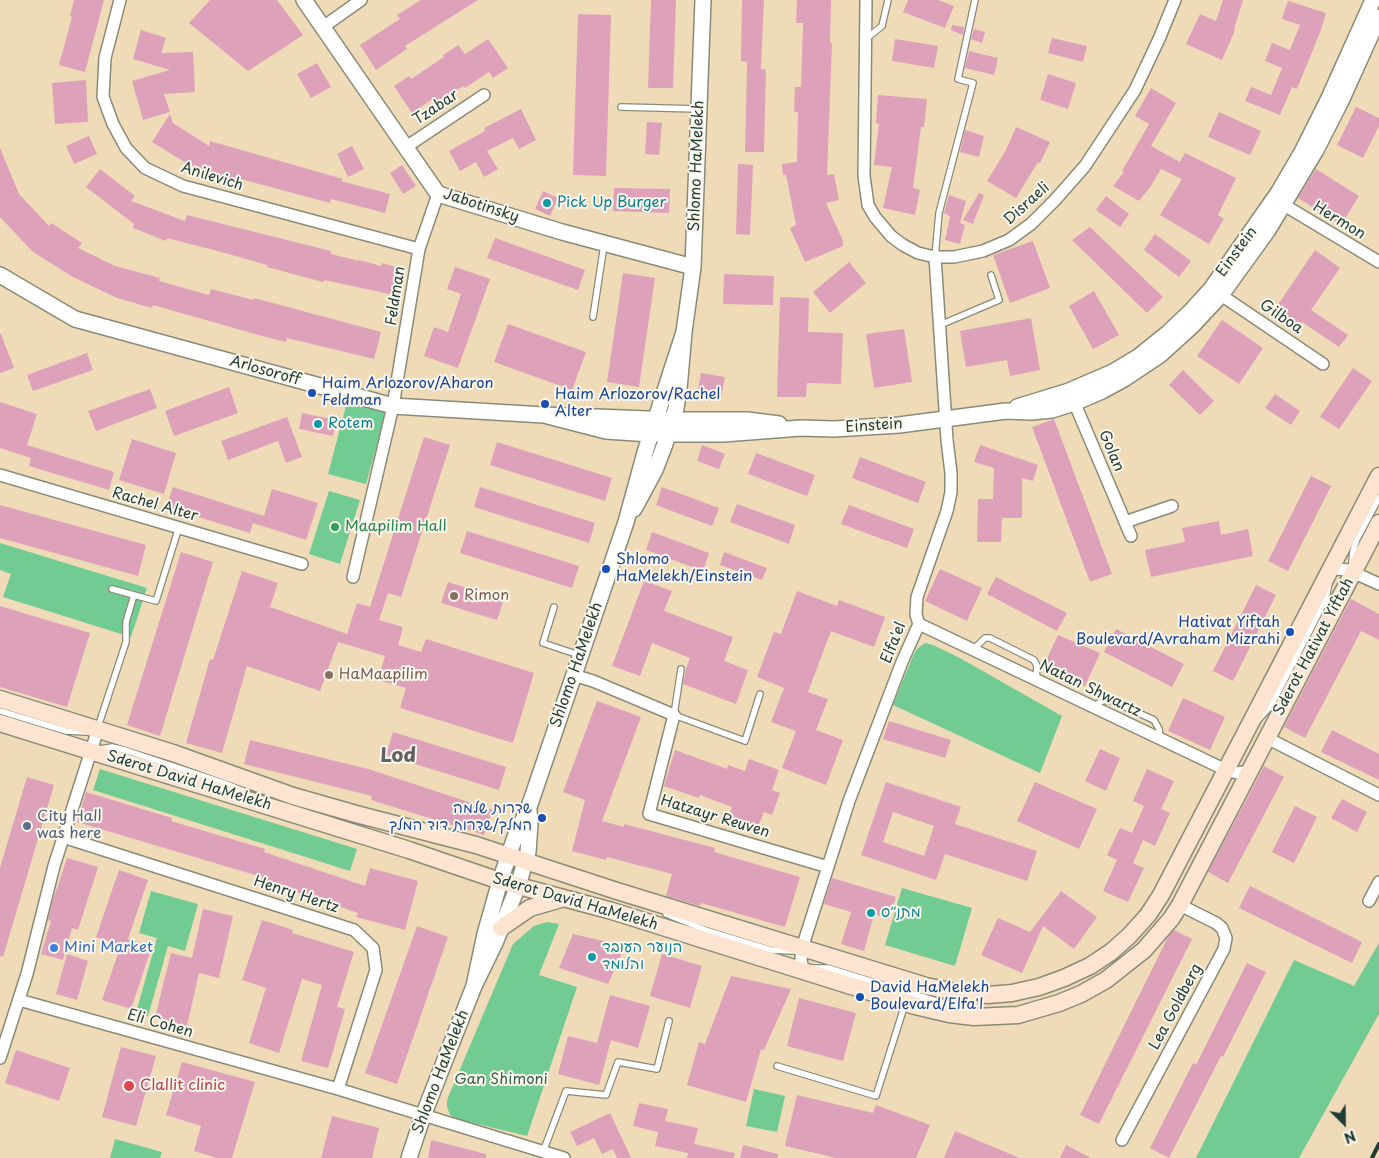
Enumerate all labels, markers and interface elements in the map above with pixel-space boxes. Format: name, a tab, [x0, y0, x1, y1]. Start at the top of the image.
street label: Tzabar	[410, 86, 462, 130]
street label: Shlomo HaMelekh	[686, 100, 708, 232]
street label: Anilevich	[179, 159, 245, 195]
street label: Disraeli	[1000, 179, 1054, 229]
street label: Jabotinsky	[441, 185, 521, 227]
place label: Pick Up Burger	[557, 194, 666, 212]
marker: Pick Up Burger	[541, 197, 553, 209]
street label: Hermon	[1310, 198, 1368, 244]
street label: Einstein	[1213, 224, 1261, 280]
street label: Feldman	[382, 265, 410, 327]
street label: Gilboa	[1256, 296, 1306, 338]
street label: Arlosoroff	[228, 352, 302, 390]
place label: Haim Arlozorov/Aharon Feldman	[322, 375, 493, 410]
place label: Haim Arlozorov/Rachel Alter	[555, 386, 720, 421]
marker: Haim Arlozorov/Aharon Feldman	[306, 387, 318, 399]
marker: Haim Arlozorov/Rachel Alter	[539, 398, 551, 410]
place label: Rotem	[328, 415, 373, 433]
street label: Einstein	[845, 415, 903, 437]
marker: Rotem	[312, 418, 324, 430]
street label: Golan	[1094, 428, 1128, 474]
street label: Rachel Alter	[110, 484, 200, 526]
place label: Maapilim Hall	[345, 518, 447, 536]
marker: Maapilim Hall	[329, 521, 341, 533]
place label: Shlomo HaMelekh/Einstein	[616, 551, 753, 586]
marker: Shlomo HaMelekh/Einstein	[600, 563, 612, 575]
street label: Sderot Hativat Yiftah	[1270, 575, 1358, 719]
place label: Rimon	[464, 587, 509, 605]
marker: Rimon	[448, 590, 460, 602]
street label: Shlomo HaMelekh	[547, 600, 607, 730]
place label: Hativat Yiftah Boulevard/Avraham Mizrahi	[1076, 614, 1280, 649]
street label: Elfa'el	[878, 620, 910, 666]
marker: Hativat Yiftah Boulevard/Avraham Mizrahi	[1284, 626, 1296, 638]
street label: Natan Shwartz	[1036, 657, 1144, 721]
place label: HaMaapilim	[339, 666, 428, 684]
marker: HaMaapilim	[323, 669, 335, 681]
district label: Lod	[380, 744, 416, 768]
street label: Sderot David HaMelekh	[104, 747, 274, 815]
street label: Hatzayr Reuven	[658, 792, 772, 842]
place label: שדרות שלמה המלך/שדרות דוד המלך	[389, 800, 532, 835]
place label: City Hall was here	[37, 808, 101, 843]
marker: שדרות שלמה המלך/שדרות דוד המלך	[536, 812, 548, 824]
marker: City Hall was here	[21, 820, 33, 832]
street label: Sderot David HaMelekh	[490, 870, 660, 934]
street label: Henry Hertz	[251, 873, 341, 917]
place label: מתנ״ס	[881, 904, 921, 922]
marker: מתנ״ס	[865, 907, 877, 919]
place label: Mini Market	[64, 939, 153, 957]
place label: הנוער העובד והלומד	[602, 939, 682, 974]
marker: Mini Market	[48, 942, 60, 954]
marker: הנוער העובד והלומד	[586, 951, 598, 963]
street label: Lea Goldberg	[1146, 961, 1206, 1053]
place label: David HaMelekh Boulevard/Elfa'l	[870, 979, 989, 1014]
marker: David HaMelekh Boulevard/Elfa'l	[854, 991, 866, 1003]
street label: Eli Cohen	[125, 1006, 195, 1042]
street label: Shlomo HaMelekh	[409, 1008, 473, 1136]
park label: Gan Shimoni	[454, 1071, 548, 1089]
place label: Clallit clinic	[140, 1077, 225, 1095]
marker: Clallit clinic	[122, 1079, 136, 1093]
north arrow	[1319, 1098, 1369, 1148]
text: N	[1341, 1125, 1359, 1149]

